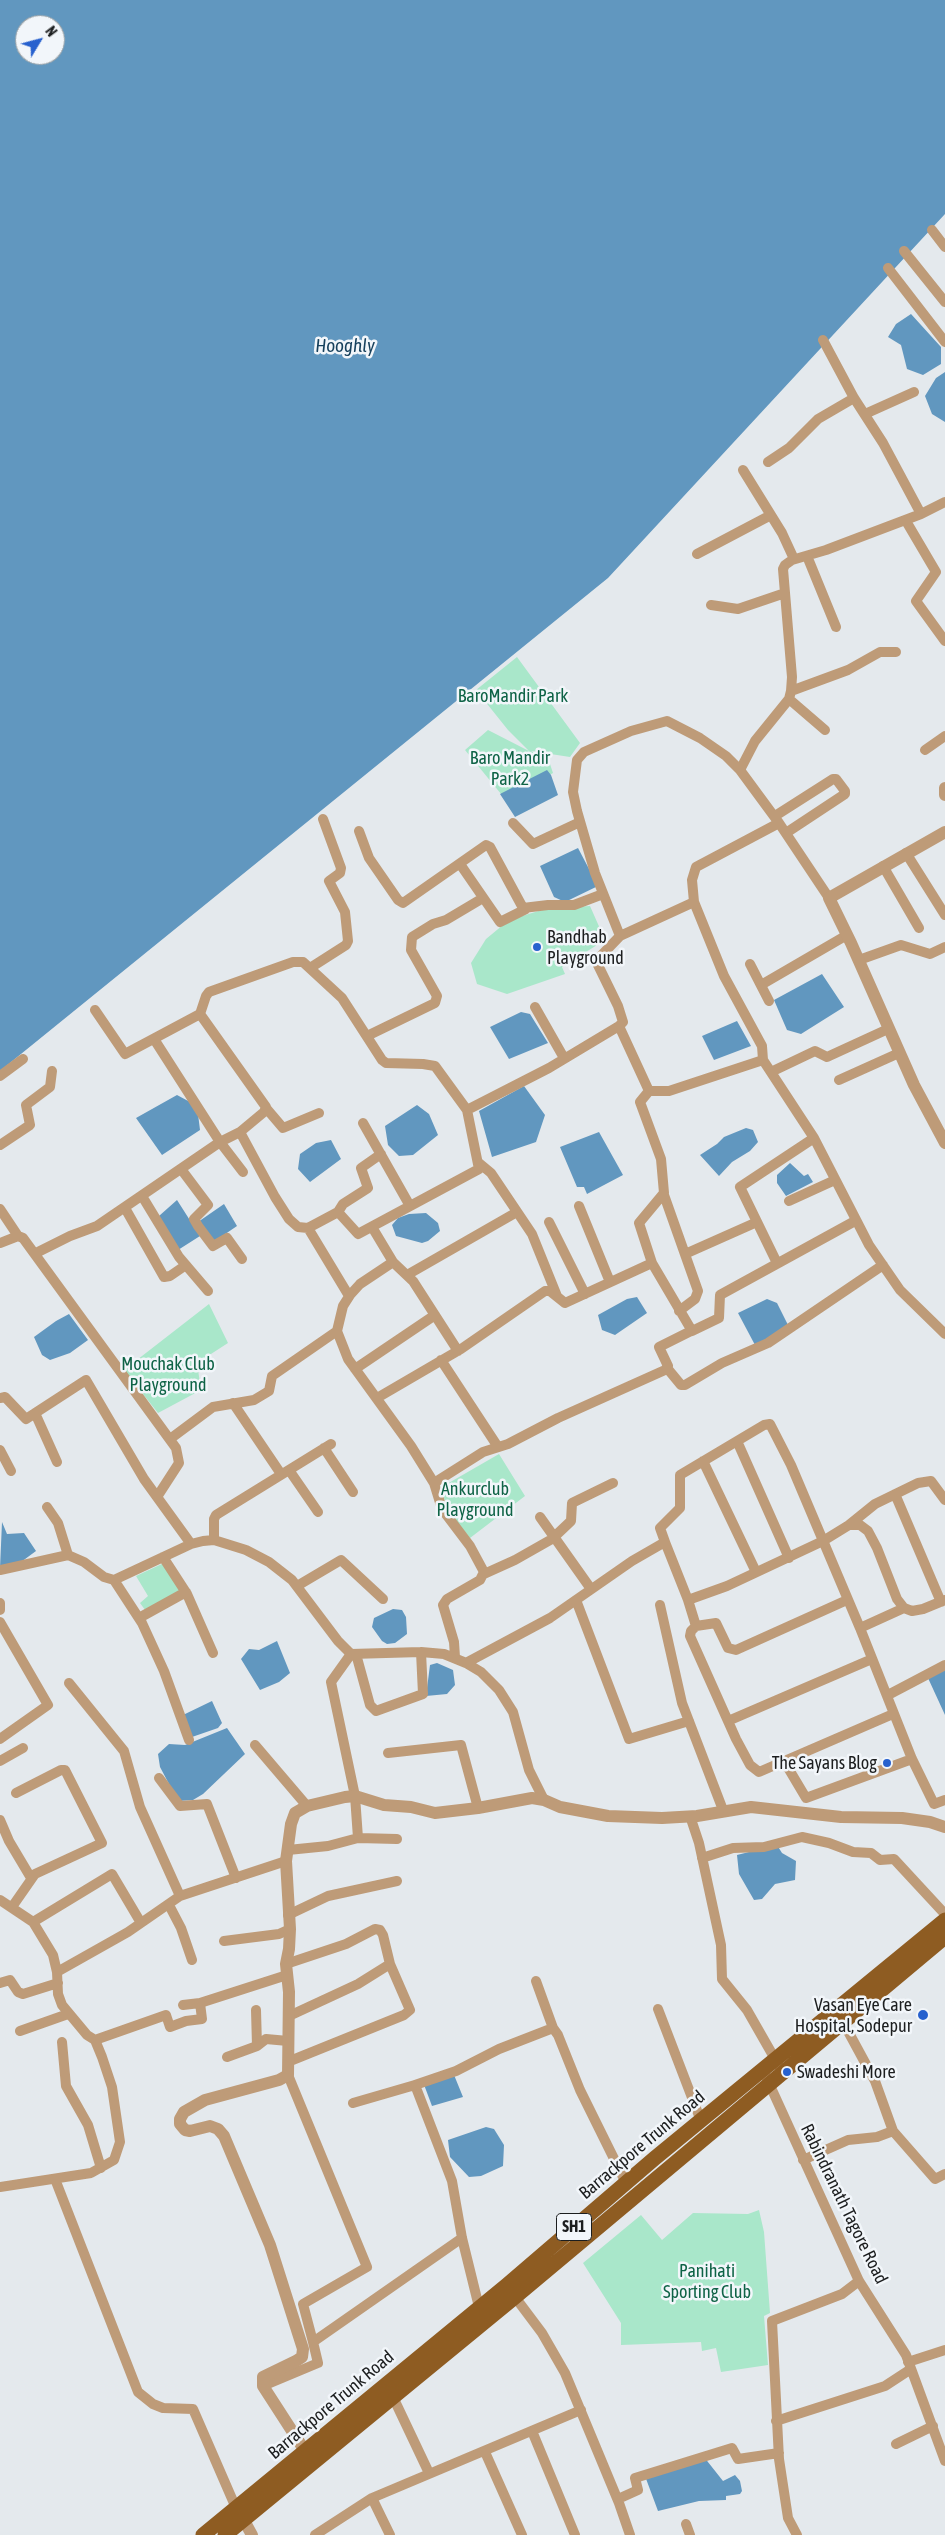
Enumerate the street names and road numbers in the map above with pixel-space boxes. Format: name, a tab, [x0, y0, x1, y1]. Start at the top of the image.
street label: Barrackpore Trunk Road	[575, 2086, 709, 2204]
street label: Rabindranath Tagore Road	[796, 2121, 892, 2287]
road number: SH1	[556, 2214, 592, 2240]
street label: Barrackpore Trunk Road	[264, 2346, 398, 2464]

